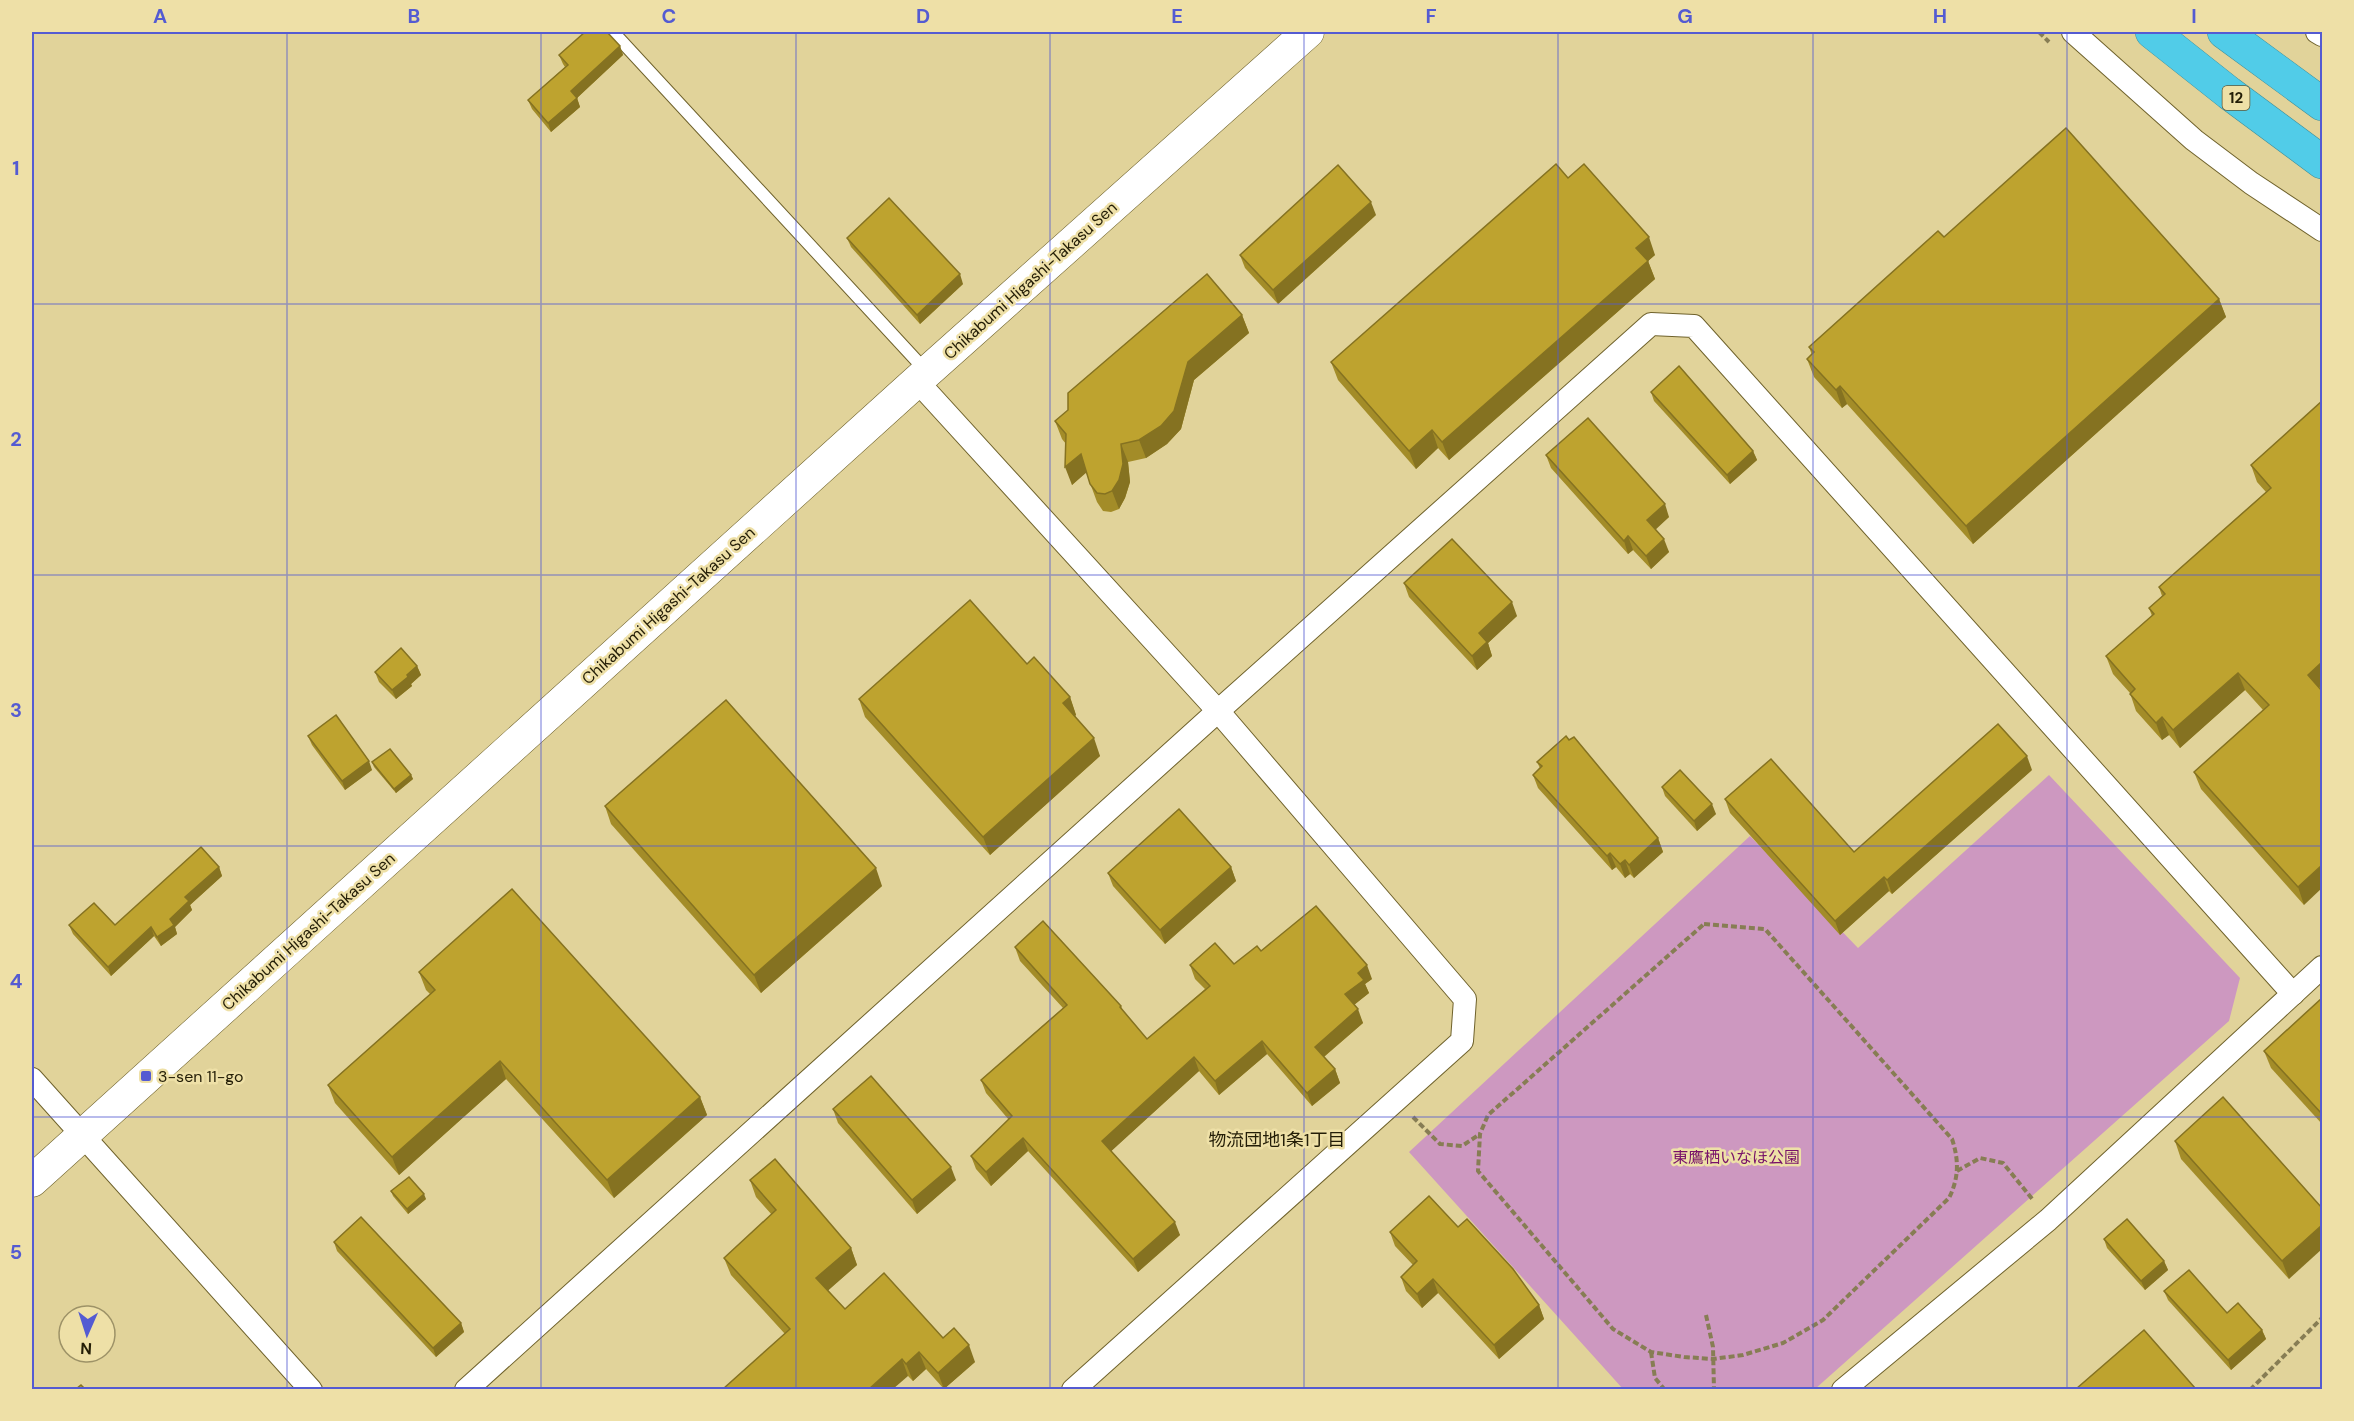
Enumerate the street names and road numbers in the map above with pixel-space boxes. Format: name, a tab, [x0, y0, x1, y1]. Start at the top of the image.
road number: 12	[2222, 86, 2250, 110]
street label: Chikabumi Higashi-Takasu Sen	[939, 197, 1121, 364]
street label: Chikabumi Higashi-Takasu Sen	[577, 522, 759, 689]
street label: Chikabumi Higashi-Takasu Sen	[217, 848, 399, 1015]

